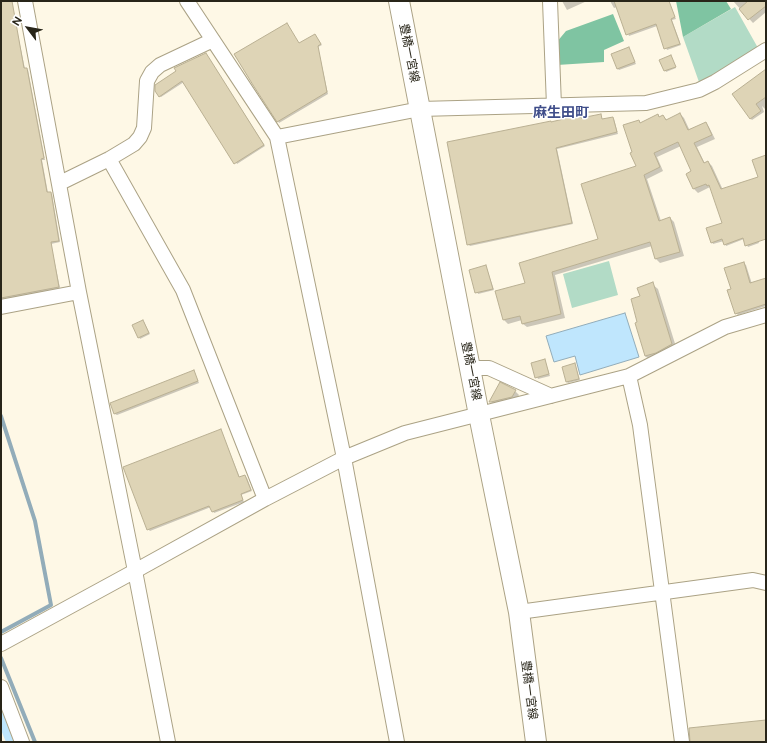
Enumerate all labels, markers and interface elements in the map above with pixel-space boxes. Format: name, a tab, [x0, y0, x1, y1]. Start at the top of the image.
north arrow	[8, 8, 48, 48]
text: N	[10, 14, 25, 28]
street label: 豊橋一宮線	[396, 22, 422, 84]
district label: 麻生田町	[533, 105, 589, 121]
street label: 豊橋一宮線	[458, 340, 484, 402]
street label: 豊橋一宮線	[518, 659, 540, 721]

